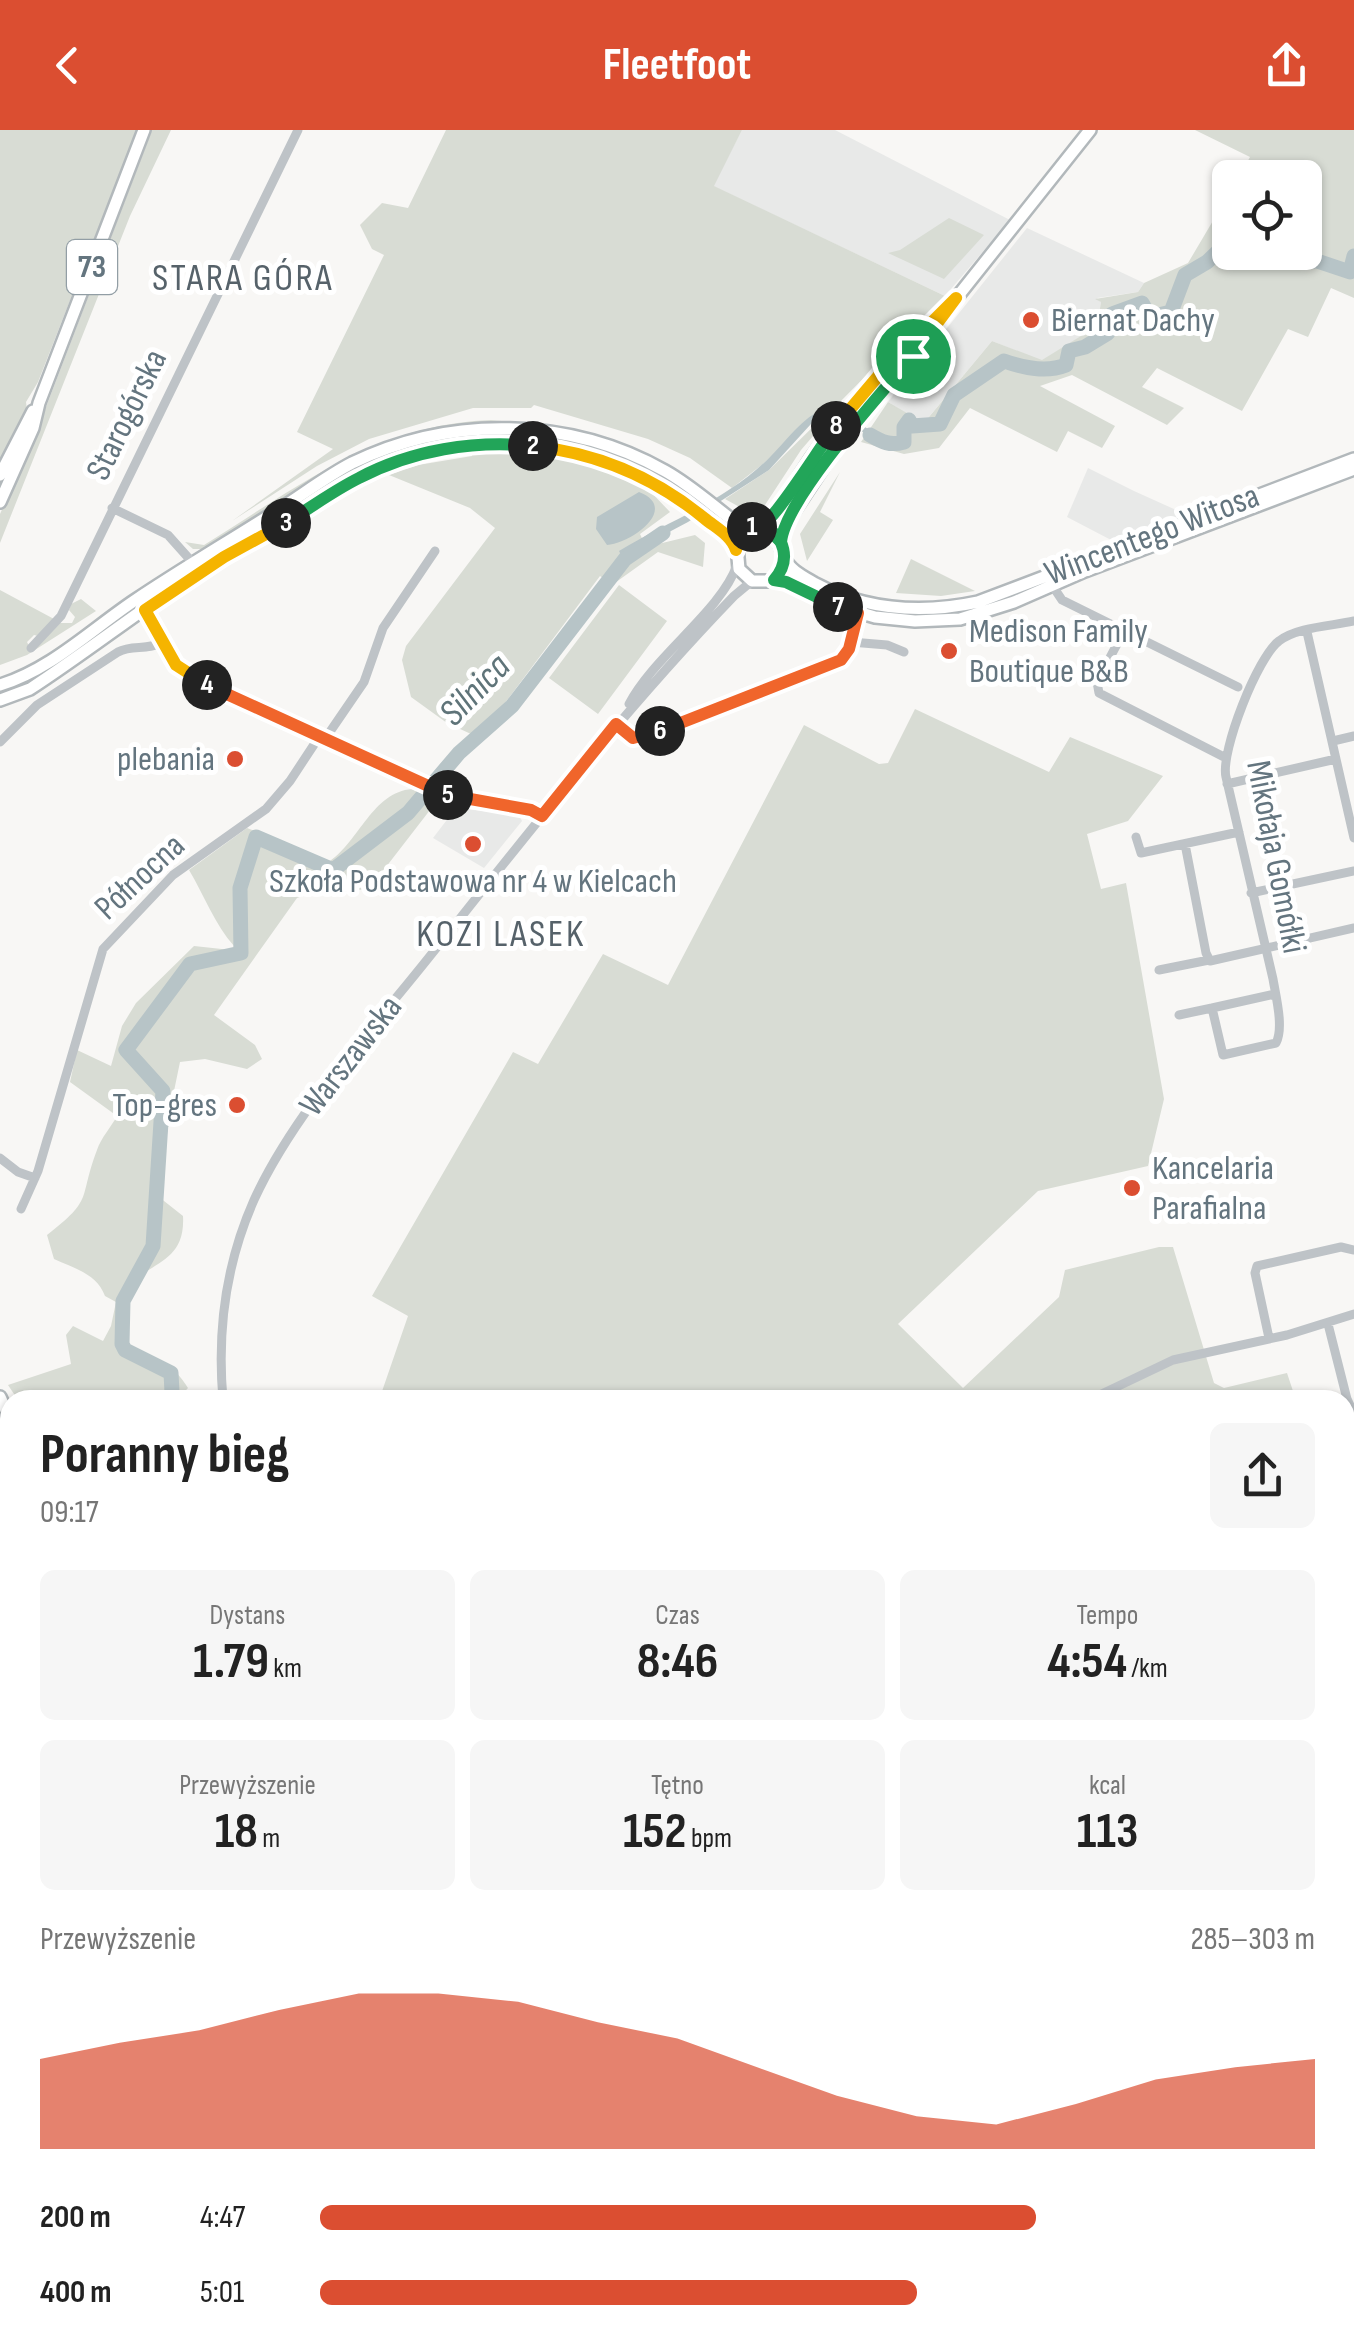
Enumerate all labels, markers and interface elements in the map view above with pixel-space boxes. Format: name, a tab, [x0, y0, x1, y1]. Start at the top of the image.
icon: back	[40, 38, 95, 93]
text: Fleetfoot	[603, 38, 751, 93]
icon: share	[1259, 38, 1314, 93]
map controls	[1212, 160, 1322, 270]
button: locate	[1212, 160, 1322, 270]
road number: 73	[67, 240, 117, 294]
district label: STARA GÓRA	[152, 256, 334, 301]
place label: Biernat Dachy	[1051, 299, 1215, 342]
marker: Biernat Dachy	[1020, 309, 1042, 331]
pin	[871, 314, 956, 399]
icon: arrive	[886, 329, 941, 384]
street label: Starogórska	[77, 343, 177, 487]
pin: 8	[811, 401, 861, 451]
text: 8	[829, 409, 843, 442]
pin: 2	[508, 421, 558, 471]
text: 2	[527, 429, 539, 462]
street label: Wincentego Witosa	[1039, 474, 1265, 596]
pin: 3	[261, 498, 311, 548]
pin: 1	[727, 502, 777, 552]
text: 3	[280, 506, 292, 539]
text: 1	[747, 510, 757, 543]
pin: 7	[813, 582, 863, 632]
text: 7	[832, 590, 844, 623]
place label: Medison Family Boutique B&B	[969, 610, 1148, 693]
marker: Medison Family Boutique B&B	[938, 640, 960, 662]
water label: Silnica	[430, 645, 520, 735]
pin: 4	[182, 660, 232, 710]
text: 4	[200, 668, 214, 701]
pin: 6	[635, 706, 685, 756]
text: 6	[653, 714, 667, 747]
place label: plebania	[117, 738, 215, 781]
marker: plebania	[224, 748, 246, 770]
street label: Mikołaja Gomółki	[1236, 757, 1316, 957]
pin: 5	[423, 770, 473, 820]
text: 5	[442, 778, 454, 811]
street label: Północna	[86, 825, 194, 929]
marker: Szkoła Podstawowa nr 4 w Kielcach	[462, 833, 484, 855]
place label: Szkoła Podstawowa nr 4 w Kielcach	[269, 860, 677, 903]
district label: KOZI LASEK	[416, 912, 586, 957]
street label: Warszawska	[290, 987, 412, 1125]
place label: Top-gres	[112, 1084, 217, 1127]
marker: Top-gres	[226, 1094, 248, 1116]
place label: Kancelaria Parafialna	[1152, 1147, 1274, 1230]
marker: Kancelaria Parafialna	[1121, 1177, 1143, 1199]
text: Poranny bieg	[40, 1422, 289, 1489]
button: share	[1210, 1423, 1315, 1528]
text: 09:17	[40, 1493, 98, 1532]
text: Dystans	[210, 1599, 285, 1632]
text: Czas	[655, 1599, 700, 1632]
text: Tempo	[1077, 1599, 1138, 1632]
text: 1.79	[193, 1632, 269, 1692]
text: 8:46	[637, 1632, 718, 1692]
text: 4:54	[1047, 1632, 1127, 1692]
text: km	[269, 1652, 302, 1685]
text: /km	[1127, 1652, 1168, 1685]
text: Przewyższenie	[179, 1769, 316, 1802]
text: Tętno	[651, 1769, 704, 1802]
text: kcal	[1089, 1769, 1126, 1802]
text: 18	[215, 1802, 258, 1862]
text: 152	[623, 1802, 686, 1862]
text: 113	[1077, 1802, 1138, 1862]
text: m	[258, 1822, 280, 1855]
text: bpm	[686, 1822, 732, 1855]
text: Przewyższenie	[40, 1920, 196, 1959]
text: 285–303 m	[1190, 1920, 1315, 1959]
text: 200 m	[40, 2198, 111, 2237]
text: 4:47	[200, 2198, 245, 2237]
text: 400 m	[40, 2273, 112, 2312]
text: 5:01	[200, 2273, 244, 2312]

